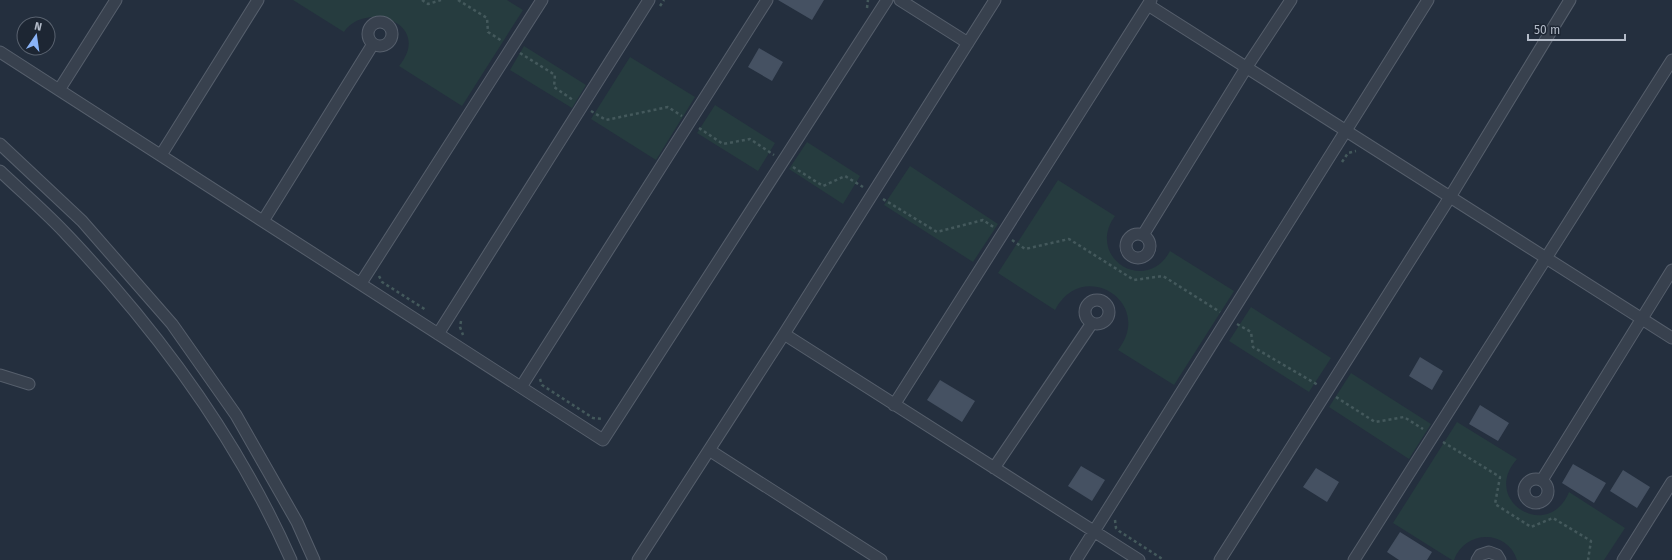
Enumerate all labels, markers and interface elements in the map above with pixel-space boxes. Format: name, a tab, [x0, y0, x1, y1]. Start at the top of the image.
north arrow	[16, 16, 56, 56]
scale bar	[1528, 16, 1625, 42]
text: N	[33, 20, 43, 34]
text: 50 m	[1534, 23, 1560, 37]

